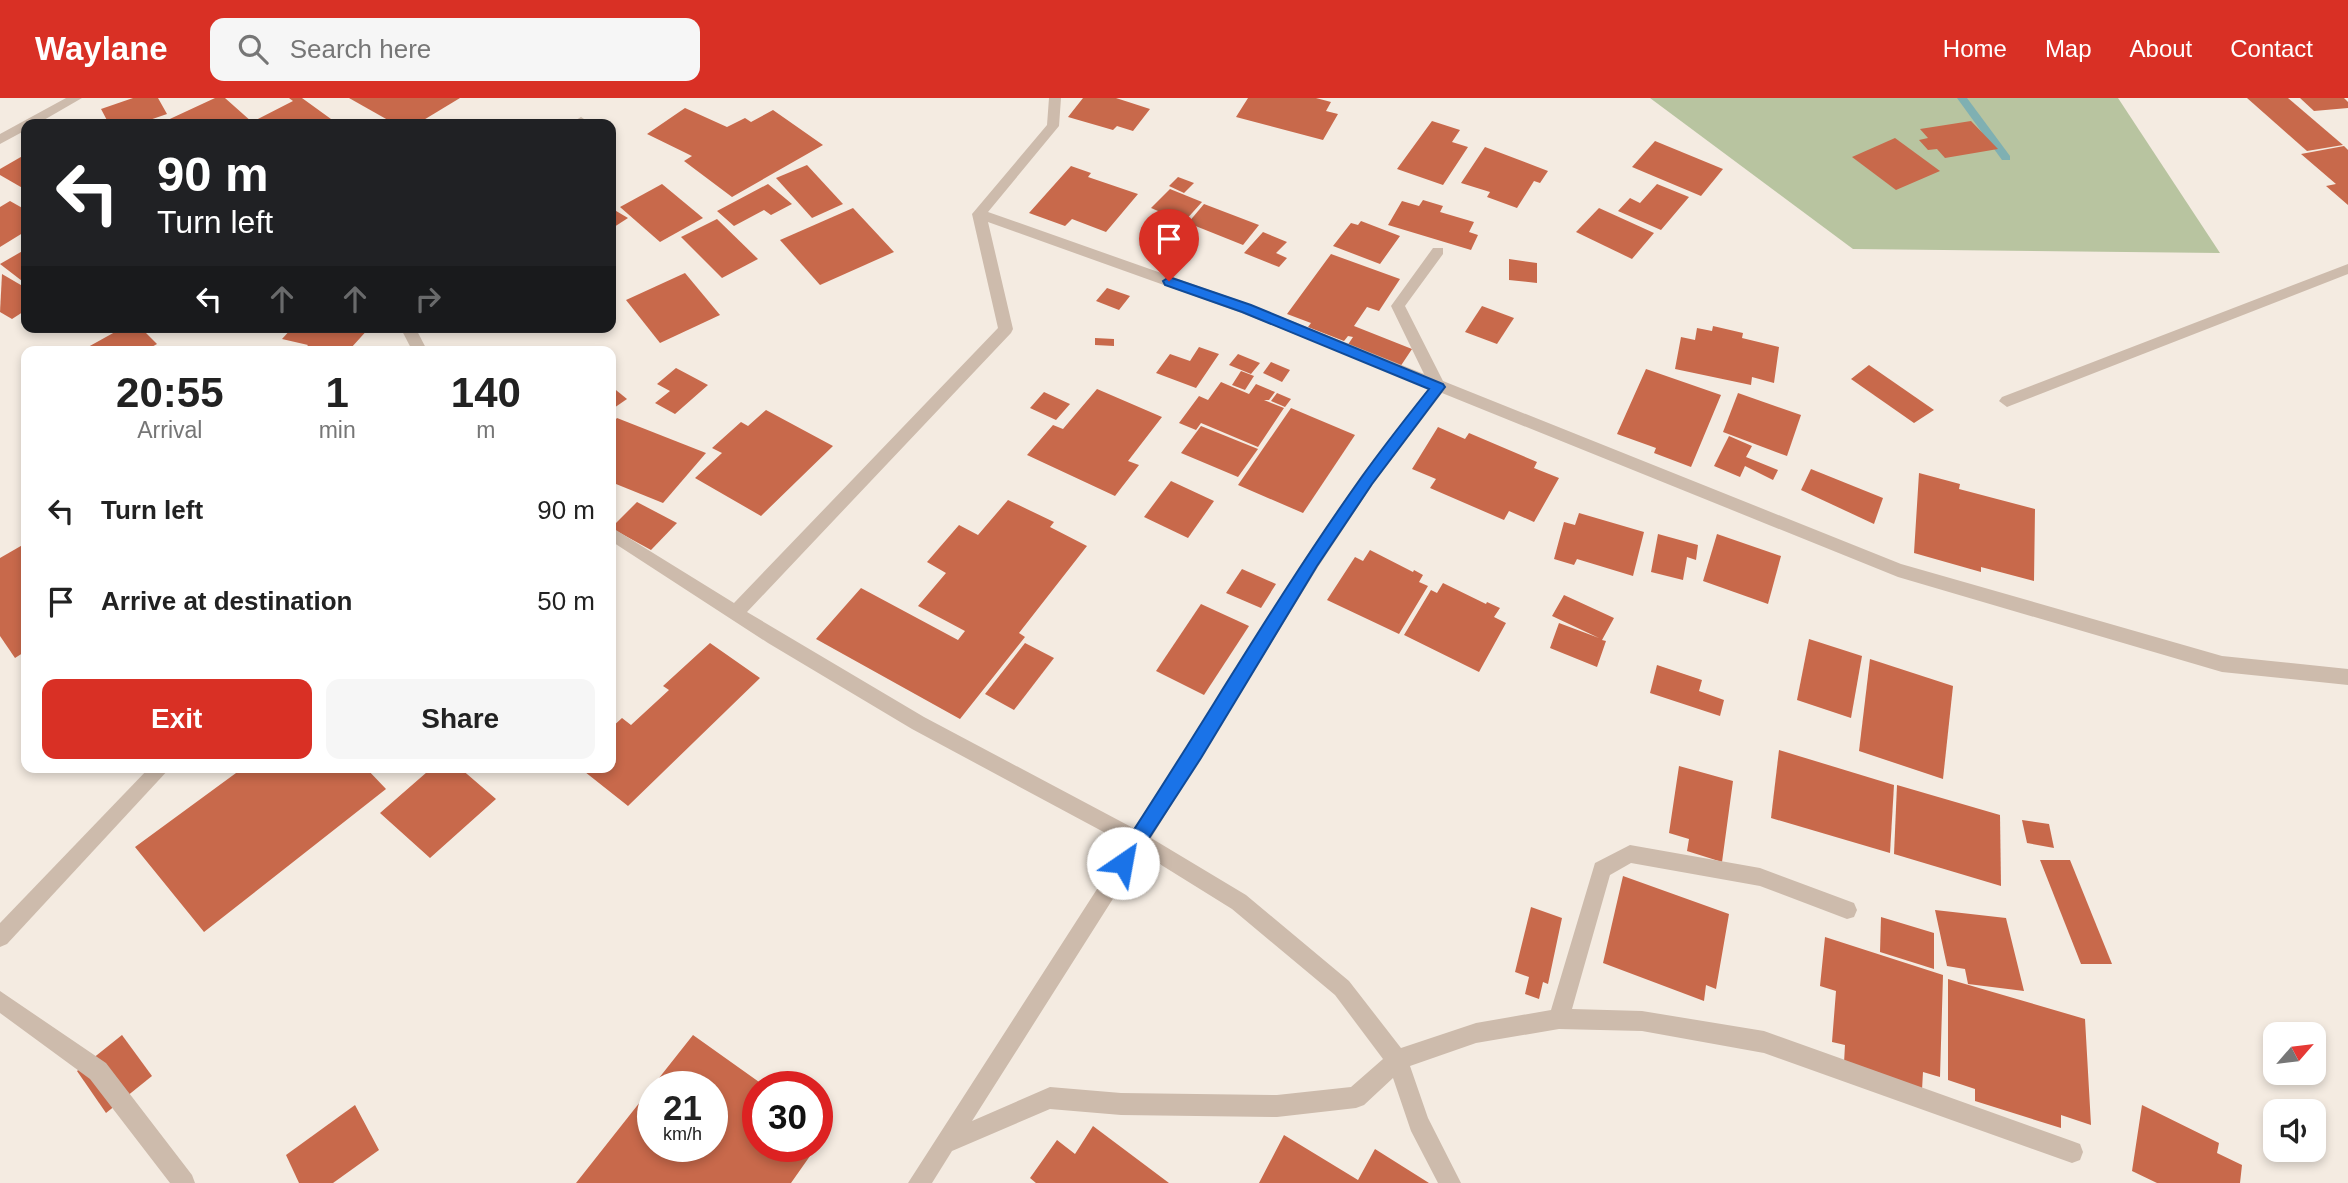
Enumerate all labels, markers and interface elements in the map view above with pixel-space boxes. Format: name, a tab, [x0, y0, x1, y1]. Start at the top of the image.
search box	[210, 18, 700, 81]
text: Waylane	[35, 30, 168, 67]
icon: search	[234, 30, 272, 68]
text: Search here	[290, 34, 431, 64]
text: Home	[1943, 35, 2007, 62]
text: Map	[2045, 35, 2092, 62]
text: About	[2130, 35, 2192, 62]
text: Contact	[2230, 35, 2313, 62]
icon: left	[42, 147, 133, 238]
text: 90 m	[157, 147, 269, 201]
text: Turn left	[157, 204, 273, 240]
pin	[1139, 209, 1199, 281]
icon: arrive	[1150, 220, 1188, 258]
icon: left	[190, 280, 228, 318]
icon: ahead	[263, 280, 301, 318]
icon: ahead	[336, 280, 374, 318]
icon: right	[409, 280, 447, 318]
text: 20:55	[116, 369, 224, 416]
text: 1	[325, 369, 349, 416]
text: 140	[451, 369, 521, 416]
text: Arrival	[137, 417, 202, 443]
text: min	[319, 417, 356, 443]
text: m	[476, 417, 495, 443]
icon: left	[42, 492, 80, 530]
text: Turn left	[101, 495, 203, 525]
text: 90 m	[537, 495, 595, 525]
icon: arrive	[42, 583, 80, 621]
text: Arrive at destination	[101, 586, 352, 616]
text: 50 m	[537, 586, 595, 616]
button: Exit	[42, 679, 312, 759]
button: Share	[326, 679, 595, 759]
position arrow	[1086, 826, 1160, 900]
north arrow	[2263, 1022, 2326, 1085]
map controls	[2263, 1022, 2326, 1162]
speed limit sign: 30	[742, 1071, 833, 1162]
text: 21	[663, 1088, 702, 1127]
button: sound	[2263, 1099, 2326, 1162]
text: km/h	[663, 1124, 702, 1144]

